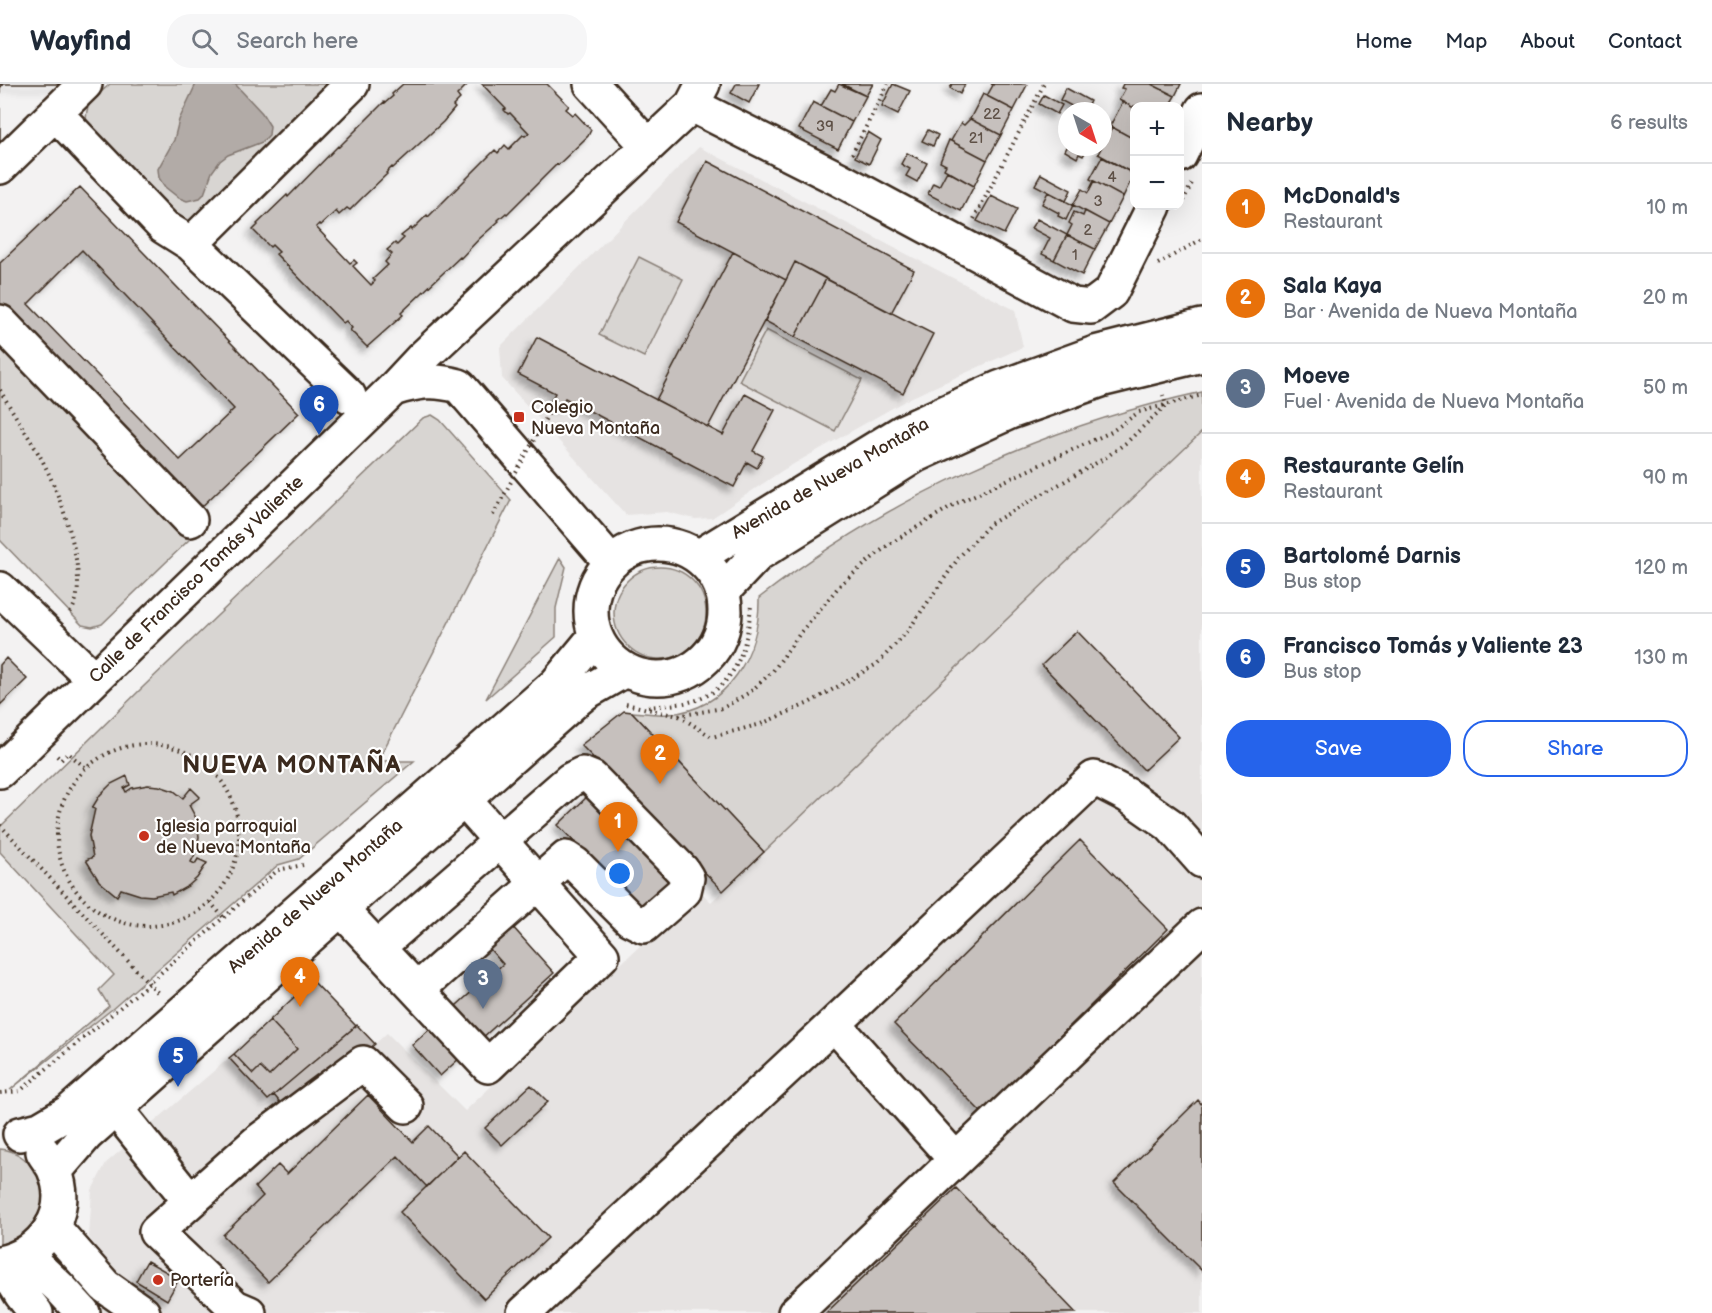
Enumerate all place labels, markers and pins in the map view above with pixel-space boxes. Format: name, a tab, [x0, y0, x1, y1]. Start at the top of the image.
pin: 6	[300, 386, 338, 435]
place label: Colegio Nueva Montaña	[531, 397, 660, 439]
marker: Colegio Nueva Montaña	[512, 410, 526, 424]
pin: 2	[640, 734, 680, 784]
pin: 1	[598, 802, 638, 852]
place label: Iglesia parroquial de Nueva Montaña	[156, 816, 311, 858]
marker: Iglesia parroquial de Nueva Montaña	[137, 829, 151, 843]
pin: 4	[280, 958, 320, 1007]
pin: 3	[464, 960, 502, 1009]
pin: 5	[158, 1038, 198, 1087]
place label: Portería	[170, 1270, 234, 1291]
marker: Portería	[151, 1273, 165, 1287]

